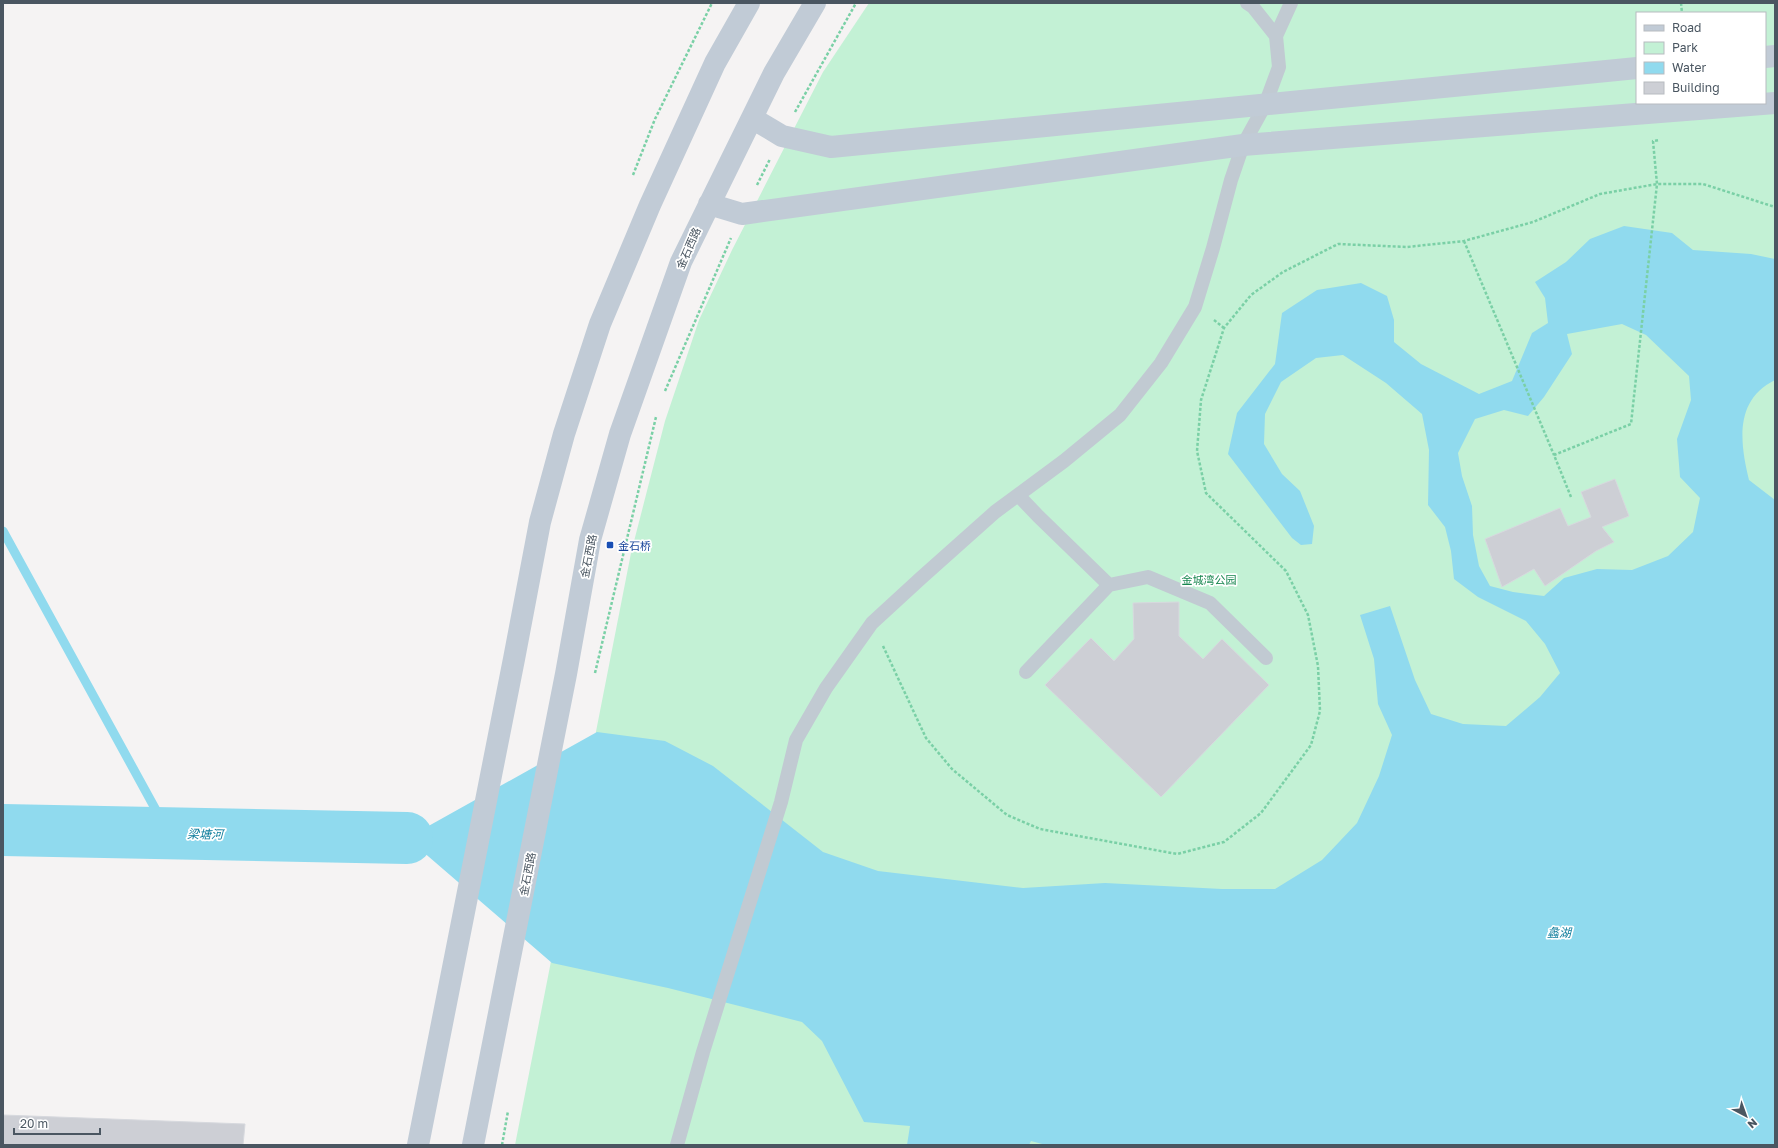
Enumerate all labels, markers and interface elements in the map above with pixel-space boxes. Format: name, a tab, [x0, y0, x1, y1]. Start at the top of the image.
legend	[1636, 12, 1766, 104]
text: Road	[1672, 20, 1701, 35]
text: Park	[1672, 40, 1698, 55]
text: Water	[1672, 60, 1706, 75]
text: Building	[1672, 80, 1720, 95]
street label: 金石西路	[673, 225, 703, 271]
street label: 金石西路	[577, 533, 599, 579]
place label: 金石桥	[618, 539, 651, 552]
marker: 金石桥	[605, 540, 615, 550]
park label: 金城湾公园	[1182, 573, 1237, 586]
water label: 梁塘河	[187, 826, 225, 842]
street label: 金石西路	[516, 851, 538, 897]
water label: 蠡湖	[1547, 925, 1573, 940]
north arrow	[1726, 1096, 1766, 1136]
scale bar	[14, 1110, 100, 1136]
text: 20 m	[20, 1116, 48, 1131]
text: N	[1745, 1116, 1760, 1132]

